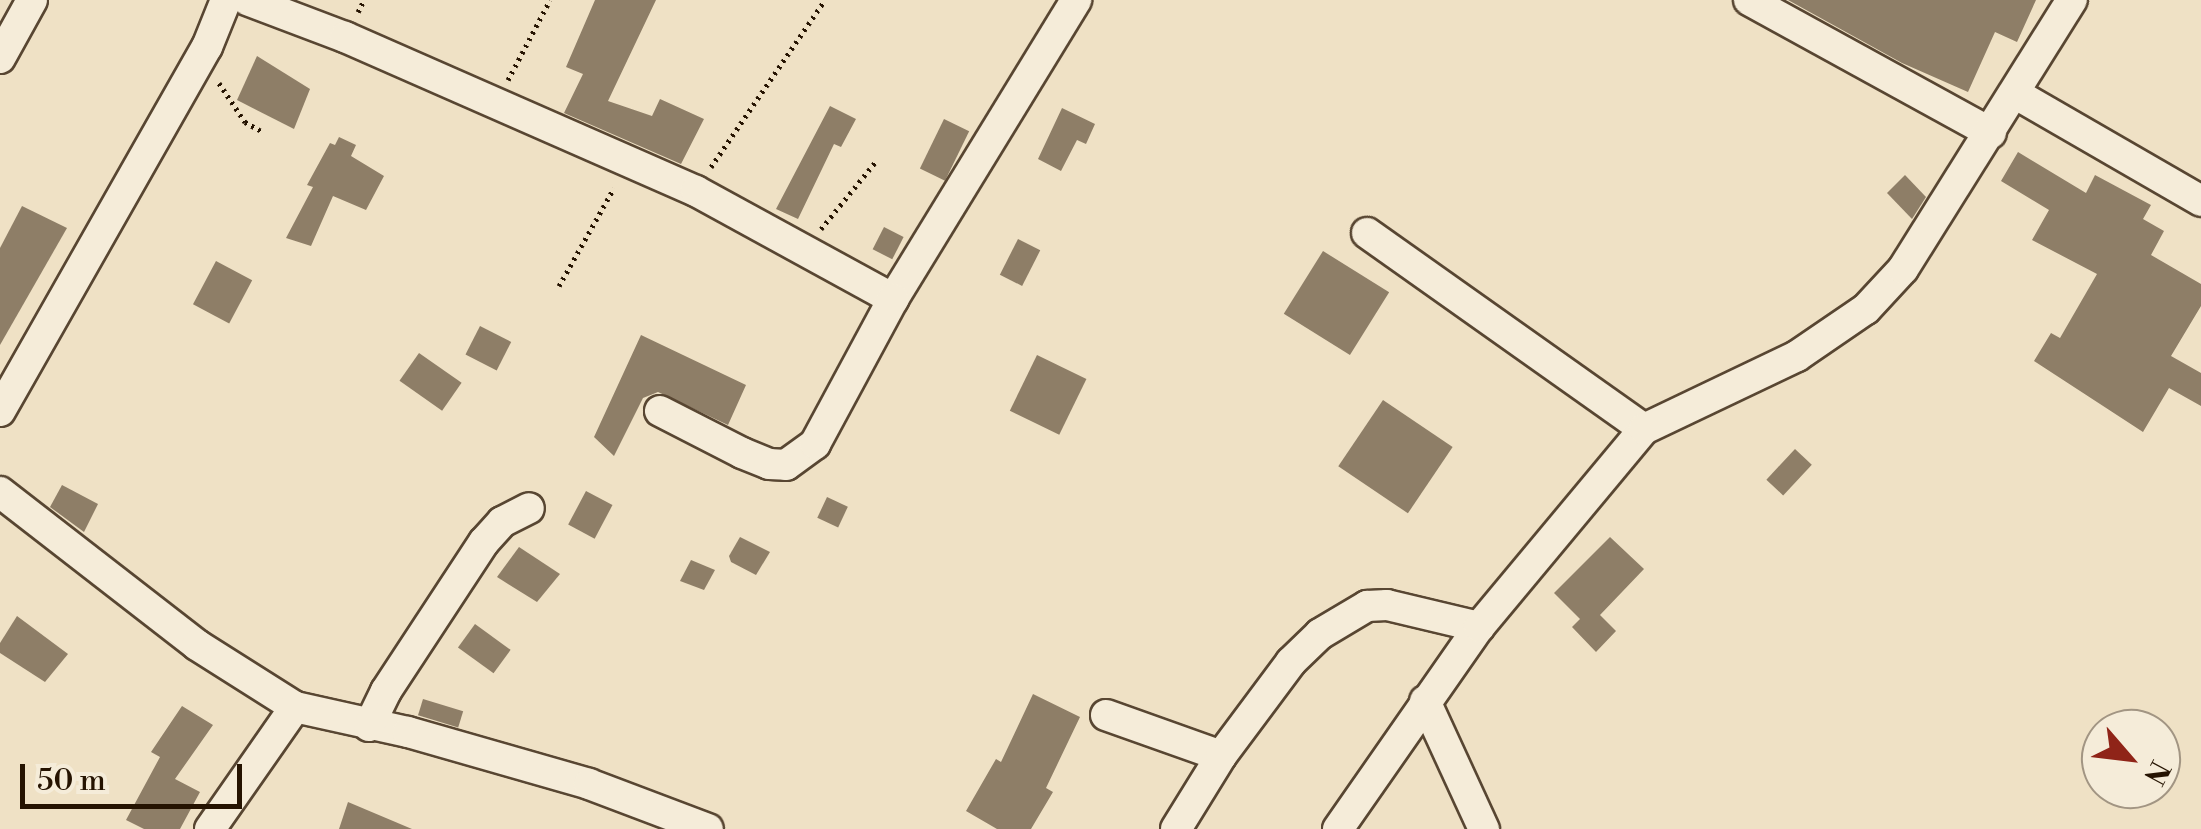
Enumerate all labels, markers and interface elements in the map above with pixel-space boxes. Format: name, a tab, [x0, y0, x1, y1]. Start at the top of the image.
north arrow	[2081, 709, 2181, 809]
scale bar	[25, 744, 248, 806]
text: N	[2136, 754, 2177, 790]
text: 50 m	[37, 762, 106, 800]

